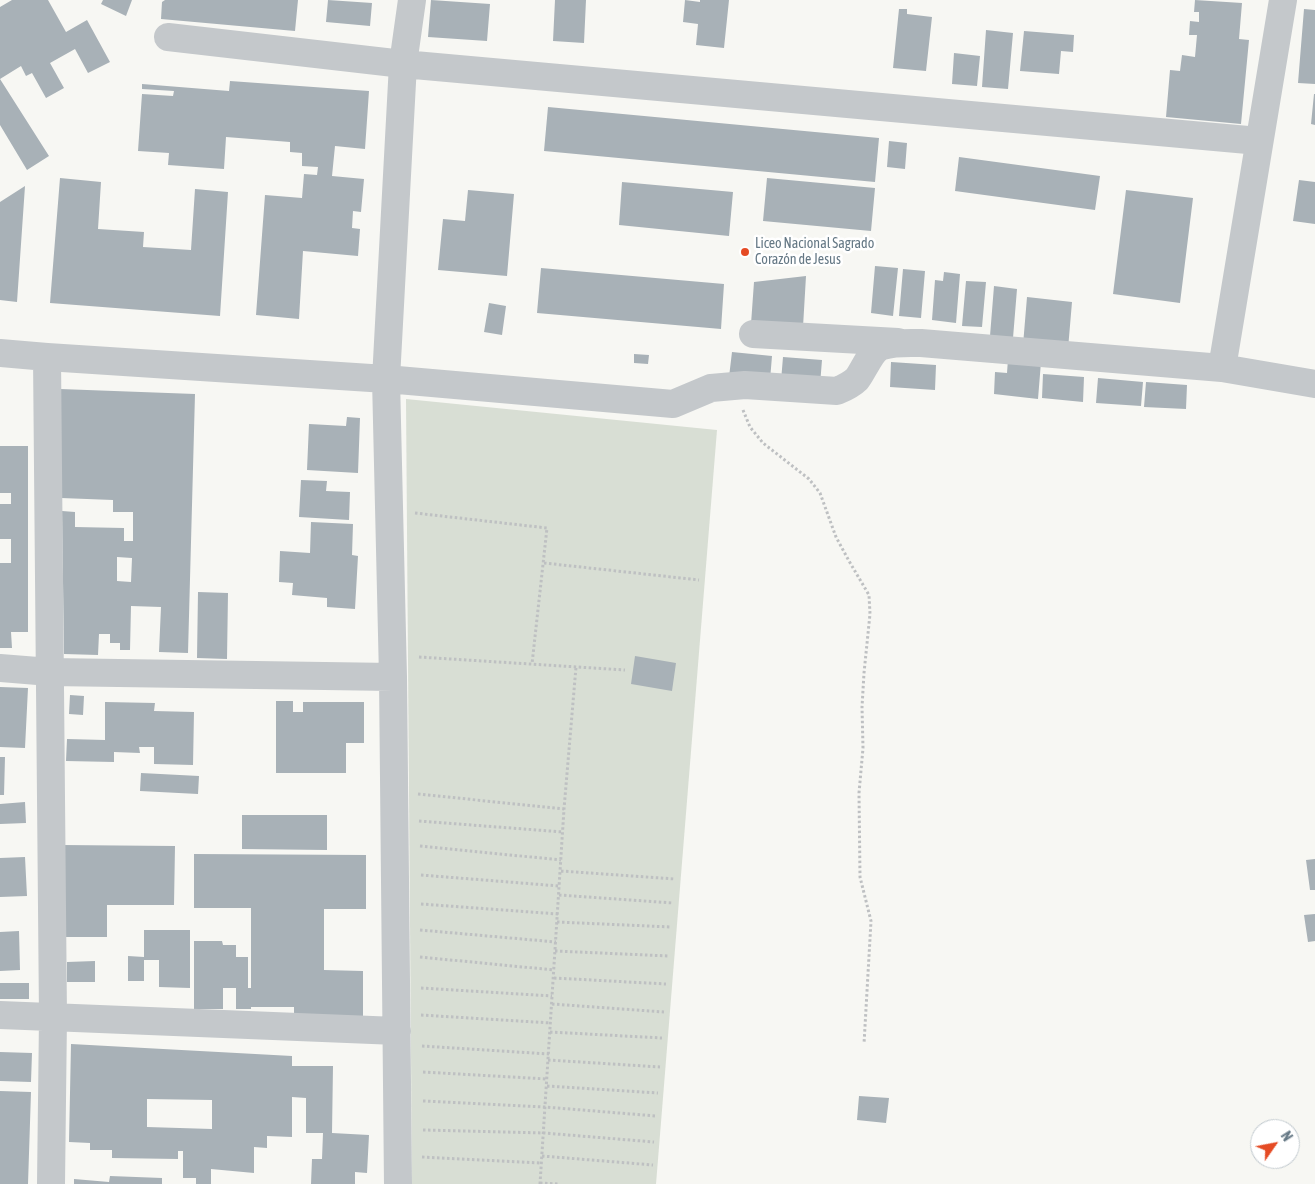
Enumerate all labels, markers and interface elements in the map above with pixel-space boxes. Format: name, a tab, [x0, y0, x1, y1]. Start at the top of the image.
place label: Liceo Nacional Sagrado Corazón de Jesus	[755, 236, 874, 268]
marker: Liceo Nacional Sagrado Corazón de Jesus	[739, 246, 751, 258]
north arrow	[1250, 1119, 1300, 1169]
text: N	[1278, 1129, 1296, 1144]

